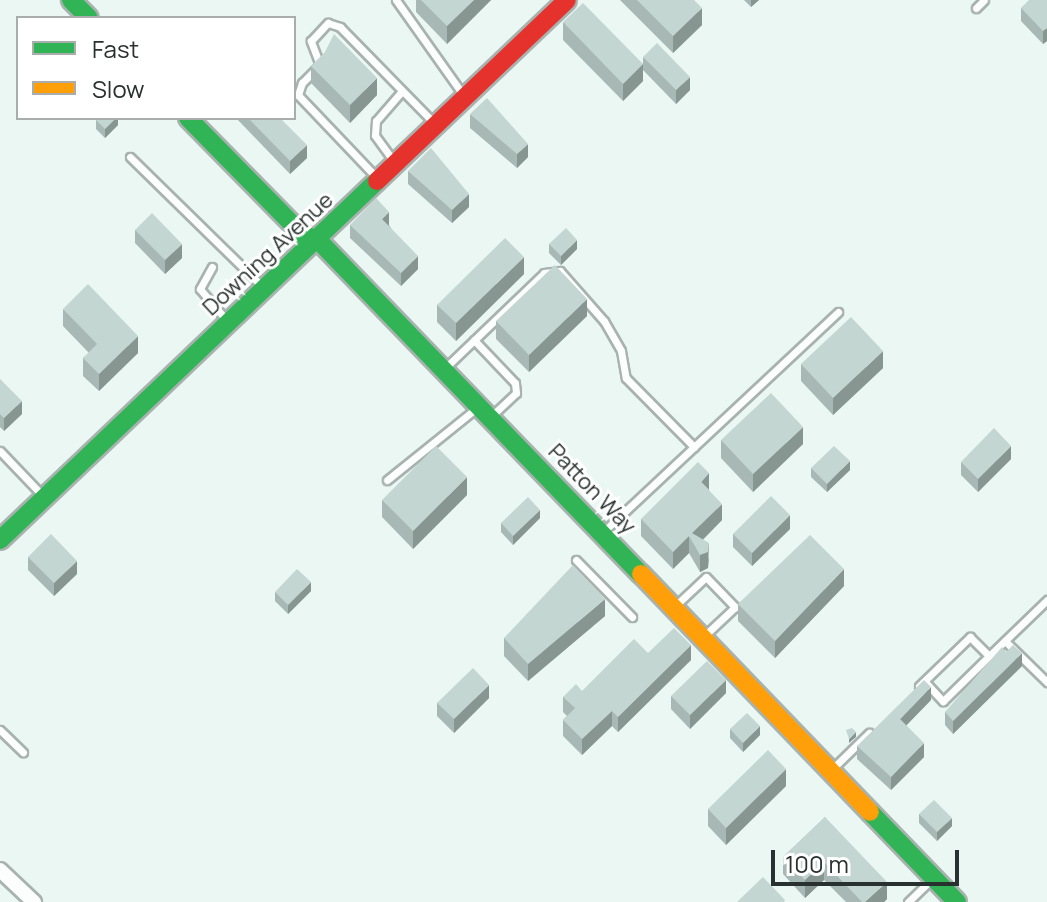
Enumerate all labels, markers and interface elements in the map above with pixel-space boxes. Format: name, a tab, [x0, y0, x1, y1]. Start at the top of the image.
legend	[16, 16, 296, 120]
text: Fast	[92, 32, 139, 65]
text: Slow	[92, 72, 145, 105]
street label: Downing Avenue	[197, 187, 339, 321]
street label: Patton Way	[543, 439, 641, 539]
scale bar	[775, 834, 963, 884]
text: 100 m	[785, 847, 849, 880]

